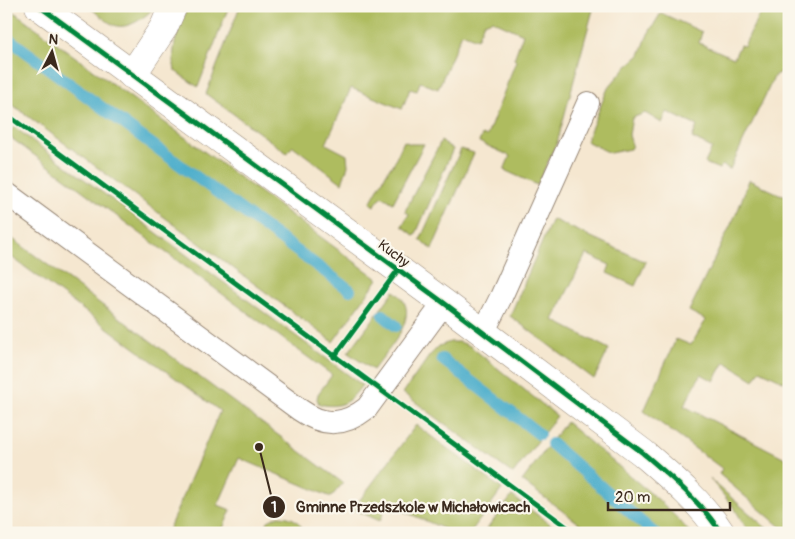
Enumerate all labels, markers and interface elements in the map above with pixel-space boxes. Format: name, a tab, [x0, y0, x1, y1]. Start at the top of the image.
north arrow	[28, 28, 78, 78]
text: N	[48, 31, 59, 49]
street label: Kuchy	[375, 236, 413, 271]
scale bar	[608, 479, 730, 511]
text: 20 m	[615, 488, 650, 507]
callout: Gminne Przedszkole w Michałowicach	[261, 492, 541, 522]
text: 1	[271, 498, 277, 517]
text: Gminne Przedszkole w Michałowicach	[296, 498, 530, 517]

